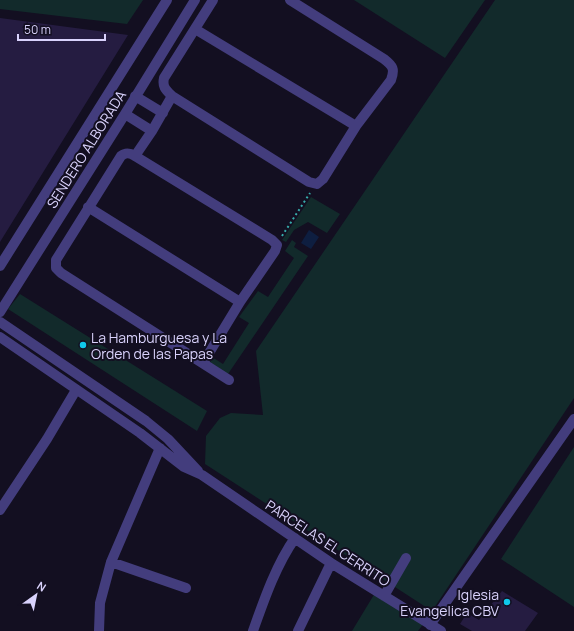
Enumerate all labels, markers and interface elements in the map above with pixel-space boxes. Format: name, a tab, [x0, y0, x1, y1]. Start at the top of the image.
scale bar	[18, 16, 105, 42]
text: 50 m	[24, 21, 51, 38]
street label: SENDERO ALBORADA	[42, 86, 130, 212]
place label: La Hamburguesa y La Orden de las Papas	[91, 328, 227, 363]
marker: La Hamburguesa y La Orden de las Papas	[78, 340, 88, 350]
street label: PARCELAS EL CERRITO	[262, 496, 394, 590]
north arrow	[16, 575, 56, 615]
text: N	[34, 578, 49, 595]
place label: Iglesia Evangelica CBV	[400, 585, 500, 620]
marker: Iglesia Evangelica CBV	[502, 597, 512, 607]

